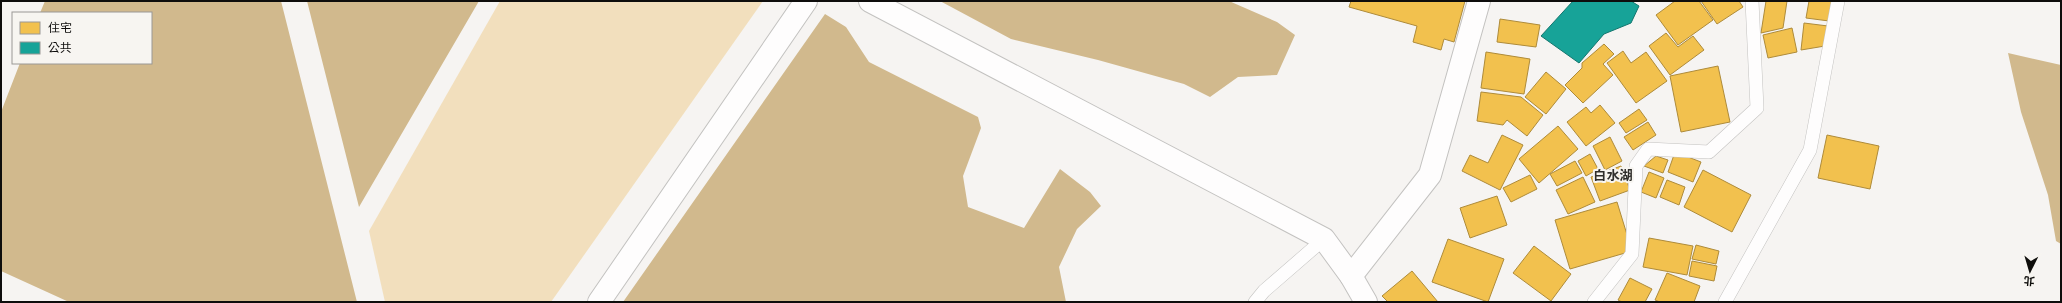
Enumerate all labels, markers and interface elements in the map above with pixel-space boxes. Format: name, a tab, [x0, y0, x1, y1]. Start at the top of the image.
legend	[12, 12, 152, 64]
text: 住宅	[48, 20, 72, 35]
text: 公共	[48, 40, 72, 55]
district label: 白水湖	[1593, 167, 1633, 184]
north arrow	[2010, 251, 2050, 291]
text: 北	[2023, 274, 2035, 288]

